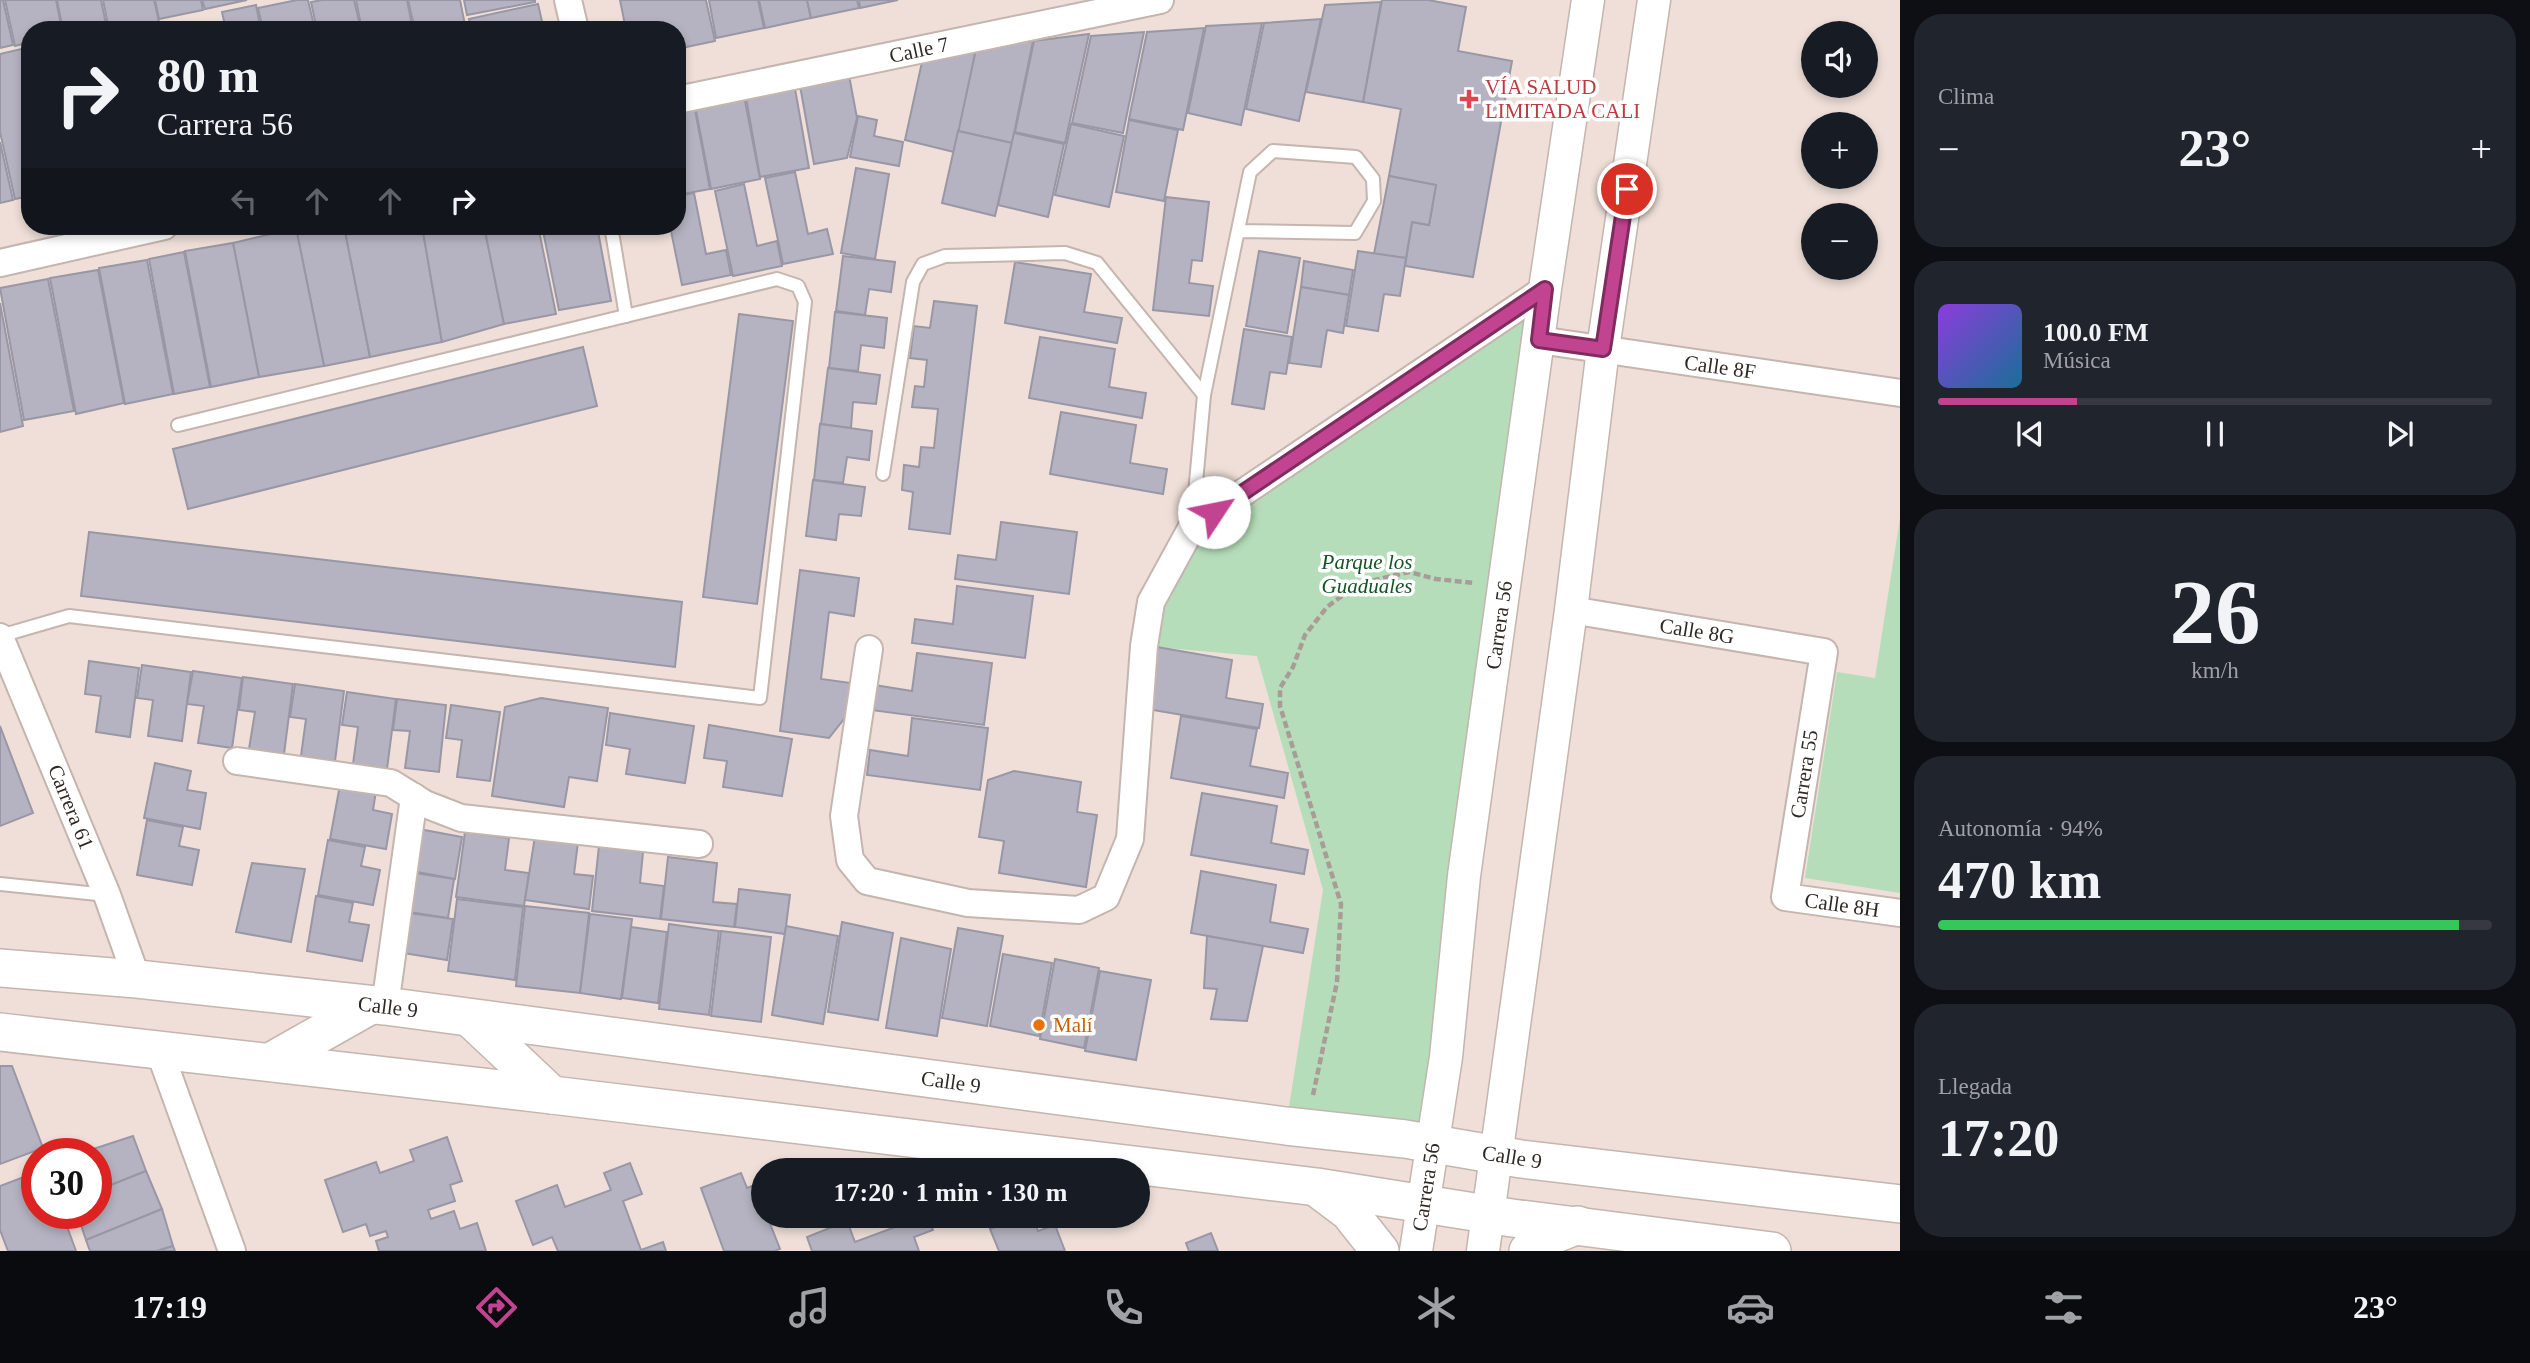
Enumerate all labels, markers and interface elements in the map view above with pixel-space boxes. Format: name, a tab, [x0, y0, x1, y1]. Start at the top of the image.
map controls	[1801, 21, 1878, 280]
button: sound	[1801, 21, 1878, 98]
street label: Calle 7	[887, 32, 951, 68]
text: 80 m	[157, 48, 259, 103]
icon: right	[42, 49, 133, 140]
place label: VÍA SALUD LIMITADA CALI	[1485, 75, 1640, 123]
text: Clima	[1938, 84, 1994, 109]
marker: VÍA SALUD LIMITADA CALI	[1459, 89, 1479, 109]
text: Carrera 56	[157, 106, 293, 142]
button: +	[1801, 112, 1878, 189]
text: 23°	[2179, 120, 2251, 177]
text: −	[1938, 128, 1959, 170]
text: +	[2471, 128, 2492, 170]
pin	[1597, 159, 1657, 219]
icon: arrive	[1608, 170, 1646, 208]
icon: left	[225, 182, 263, 220]
icon: ahead	[298, 182, 336, 220]
icon: ahead	[371, 182, 409, 220]
icon: right	[444, 182, 482, 220]
button: −	[1801, 203, 1878, 280]
text: 100.0 FM	[2043, 318, 2148, 347]
text: Música	[2043, 348, 2111, 373]
street label: Calle 8F	[1683, 350, 1757, 384]
icon: previous	[2011, 415, 2049, 453]
icon: pause	[2196, 415, 2234, 453]
icon: next	[2381, 415, 2419, 453]
position arrow	[1177, 475, 1251, 549]
park label: Parque los Guaduales	[1321, 550, 1413, 598]
text: 26	[2170, 562, 2261, 663]
street label: Carrera 56	[1481, 579, 1517, 671]
street label: Calle 8G	[1658, 613, 1736, 649]
text: km/h	[2191, 658, 2239, 683]
street label: Carrera 55	[1785, 728, 1823, 820]
street label: Carrera 61	[43, 761, 99, 853]
text: Autonomía · 94%	[1938, 816, 2103, 841]
text: 470 km	[1938, 852, 2101, 909]
street label: Calle 8H	[1803, 888, 1881, 922]
street label: Calle 9	[357, 991, 419, 1023]
place label: Malí	[1053, 1013, 1093, 1037]
marker: Malí	[1031, 1017, 1047, 1033]
street label: Calle 9	[920, 1066, 982, 1098]
text: Llegada	[1938, 1074, 2012, 1099]
text: 17:20	[1938, 1110, 2059, 1167]
speed limit sign: 30	[21, 1138, 112, 1229]
street label: Calle 9	[1480, 1140, 1544, 1174]
street label: Carrera 56	[1407, 1141, 1445, 1233]
text: 17:20 · 1 min · 130 m	[834, 1178, 1068, 1207]
icon: directions	[472, 1283, 521, 1332]
icon: music	[785, 1283, 834, 1332]
icon: phone	[1099, 1283, 1148, 1332]
icon: climate	[1412, 1283, 1461, 1332]
icon: car	[1726, 1283, 1775, 1332]
icon: filters	[2039, 1283, 2088, 1332]
text: 17:19	[132, 1289, 207, 1325]
text: 23°	[2353, 1289, 2398, 1325]

